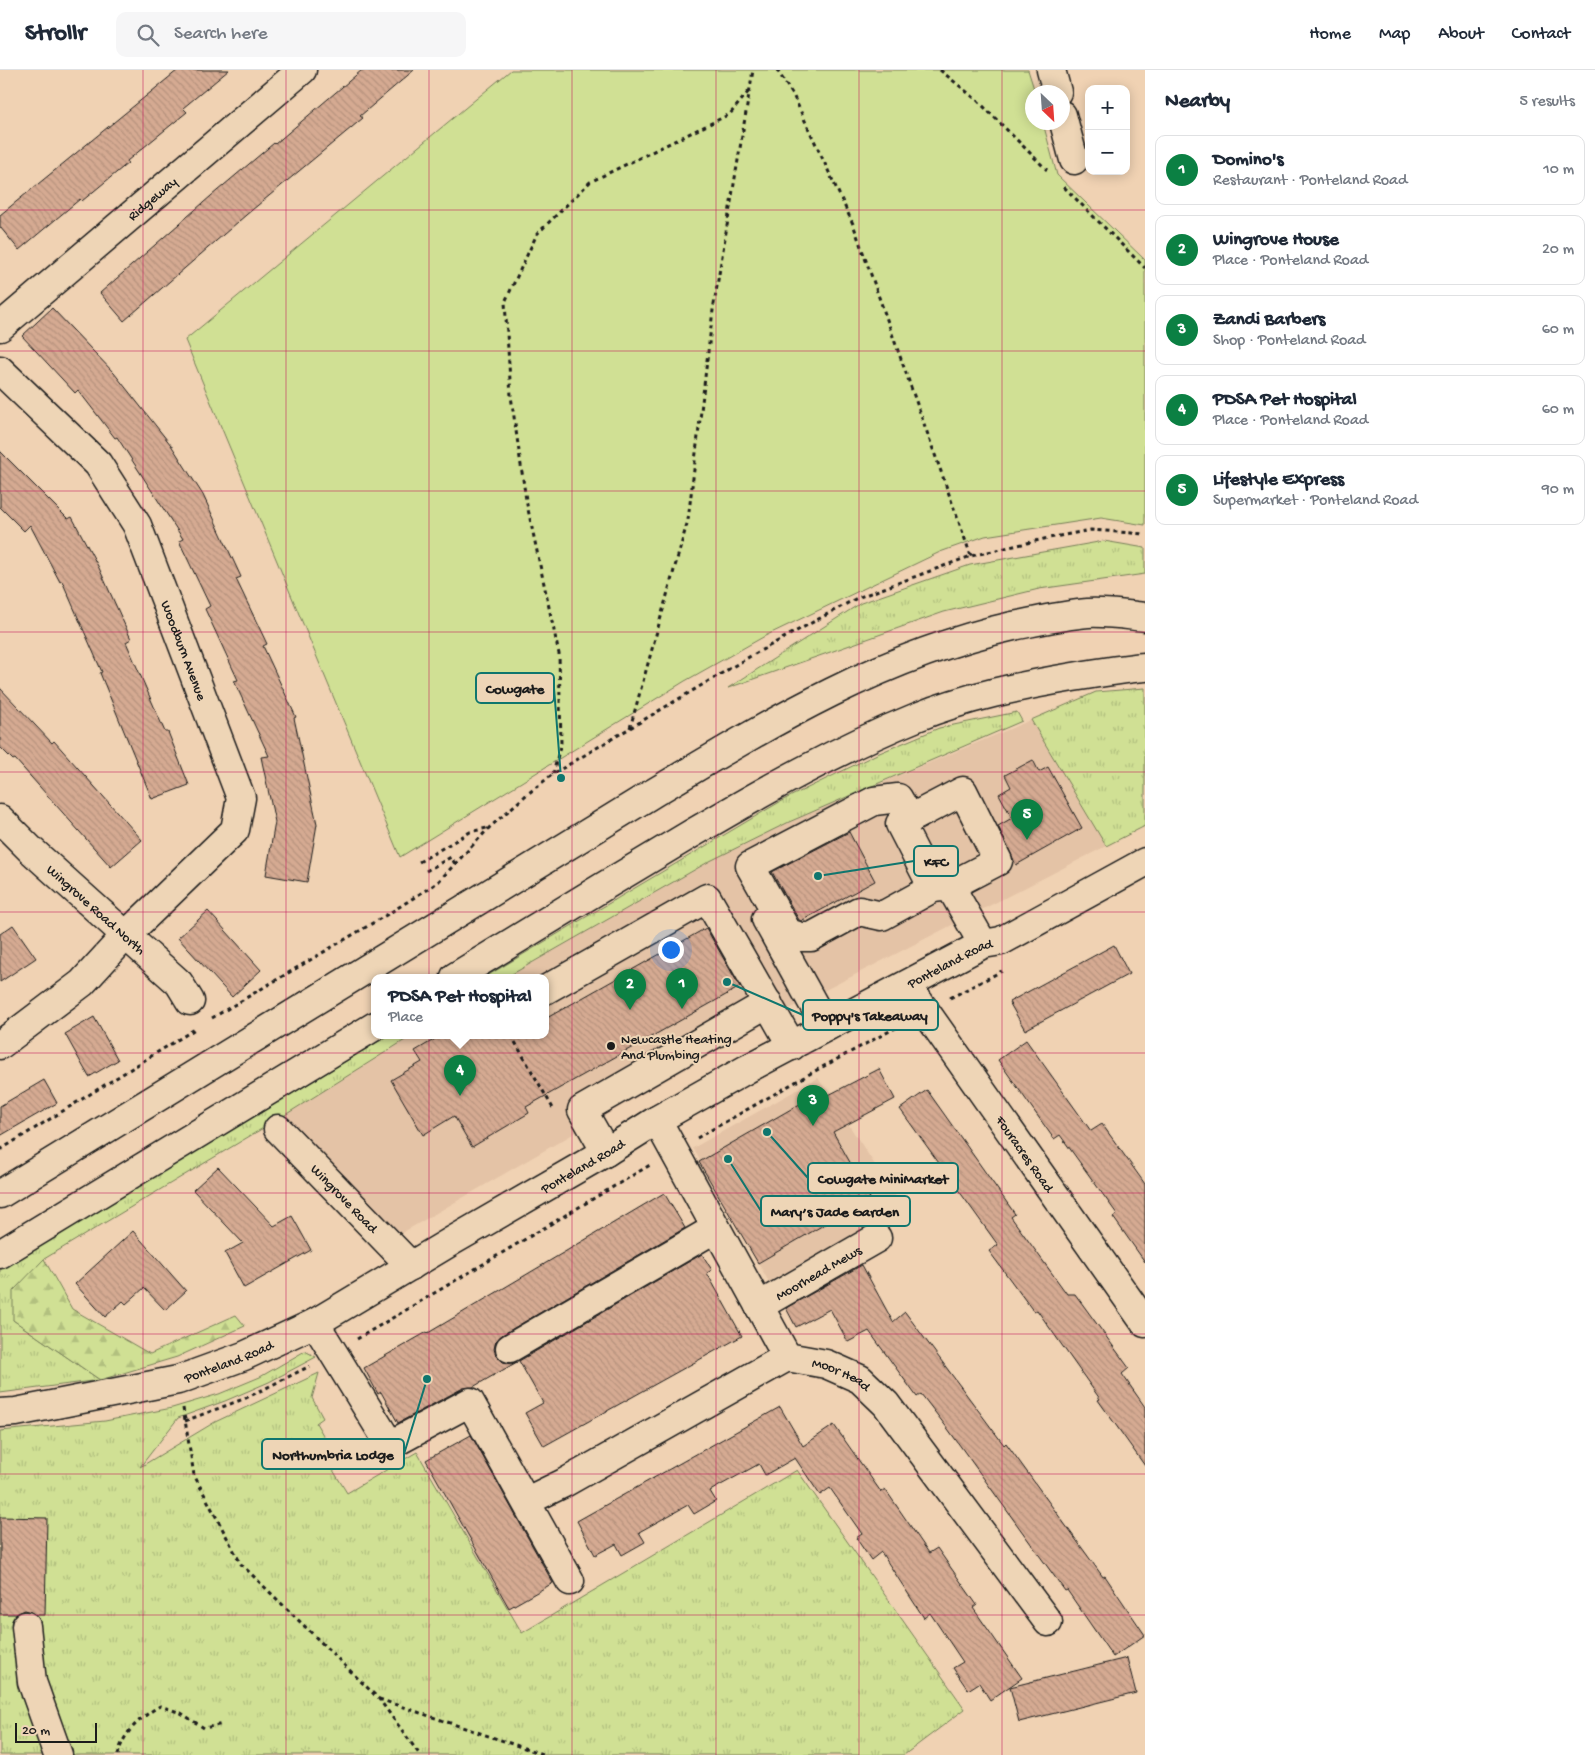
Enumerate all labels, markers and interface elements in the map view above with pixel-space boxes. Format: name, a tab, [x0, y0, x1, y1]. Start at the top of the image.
search box	[116, 12, 466, 57]
text: Strollr	[25, 20, 86, 49]
icon: search	[134, 21, 162, 49]
text: Search here	[174, 23, 268, 46]
text: Home	[1309, 24, 1351, 45]
text: Map	[1379, 24, 1410, 45]
text: About	[1438, 24, 1484, 45]
text: Contact	[1512, 24, 1570, 45]
north arrow	[1025, 85, 1070, 130]
map controls	[1085, 85, 1130, 175]
button: +	[1085, 85, 1130, 130]
text: Nearby	[1165, 90, 1230, 115]
text: 5 results	[1520, 93, 1575, 112]
button: −	[1085, 130, 1130, 175]
text: Domino's	[1213, 149, 1284, 172]
text: 1	[1179, 161, 1185, 180]
text: 10 m	[1543, 161, 1574, 180]
text: Restaurant · Ponteland Road	[1213, 172, 1407, 191]
street label: Ridgeway	[125, 174, 181, 226]
text: Wingrove House	[1213, 229, 1339, 252]
text: 2	[1178, 241, 1186, 260]
text: 20 m	[1542, 241, 1574, 260]
text: Place · Ponteland Road	[1213, 252, 1368, 271]
text: Zandi Barbers	[1213, 309, 1325, 332]
text: 3	[1178, 321, 1186, 340]
text: 60 m	[1542, 321, 1574, 340]
text: Shop · Ponteland Road	[1213, 332, 1365, 351]
text: PDSA Pet Hospital	[1213, 389, 1357, 412]
text: 4	[1178, 401, 1186, 420]
text: 60 m	[1542, 401, 1574, 420]
text: Place · Ponteland Road	[1213, 412, 1368, 431]
text: Lifestyle Express	[1213, 469, 1344, 492]
text: 5	[1178, 481, 1186, 500]
text: 90 m	[1542, 481, 1574, 500]
text: Supermarket · Ponteland Road	[1213, 492, 1418, 511]
street label: Woodburn Avenue	[156, 598, 209, 704]
callout: Cowgate	[476, 673, 554, 703]
text: Cowgate	[485, 681, 545, 699]
pin: 5	[1011, 799, 1043, 840]
callout: KFC	[914, 846, 958, 876]
text: KFC	[923, 854, 950, 872]
street label: Wingrove Road North	[42, 862, 148, 960]
street label: Ponteland Road	[904, 936, 996, 994]
your location	[658, 937, 684, 963]
pin: 1	[666, 968, 698, 1009]
pin: 2	[614, 969, 646, 1010]
popup	[371, 974, 549, 1039]
text: PDSA Pet Hospital	[388, 986, 532, 1009]
callout: Poppy's Takeaway	[803, 1000, 938, 1030]
text: Poppy's Takeaway	[811, 1008, 928, 1026]
text: Place	[388, 1009, 423, 1028]
place label: Newcastle Heating And Plumbing	[621, 1032, 732, 1065]
marker: Newcastle Heating And Plumbing	[605, 1040, 617, 1052]
pin: 4	[444, 1055, 476, 1096]
pin: 3	[797, 1085, 829, 1126]
street label: Fouracres Road	[990, 1112, 1057, 1198]
street label: Ponteland Road	[538, 1135, 630, 1199]
street label: Wingrove Road	[306, 1162, 381, 1239]
callout: Cowgate MiniMarket	[808, 1163, 958, 1193]
text: Cowgate MiniMarket	[817, 1171, 950, 1189]
callout: Mary’s Jade Garden	[761, 1196, 910, 1226]
text: Mary’s Jade Garden	[771, 1204, 900, 1222]
street label: Moorhead Mews	[773, 1242, 866, 1306]
street label: Ponteland Road	[181, 1337, 278, 1388]
street label: Moor Head	[810, 1356, 875, 1397]
callout: Northumbria Lodge	[262, 1439, 404, 1469]
text: Northumbria Lodge	[272, 1447, 395, 1465]
scale bar	[15, 1720, 98, 1743]
text: 20 m	[22, 1723, 50, 1740]

